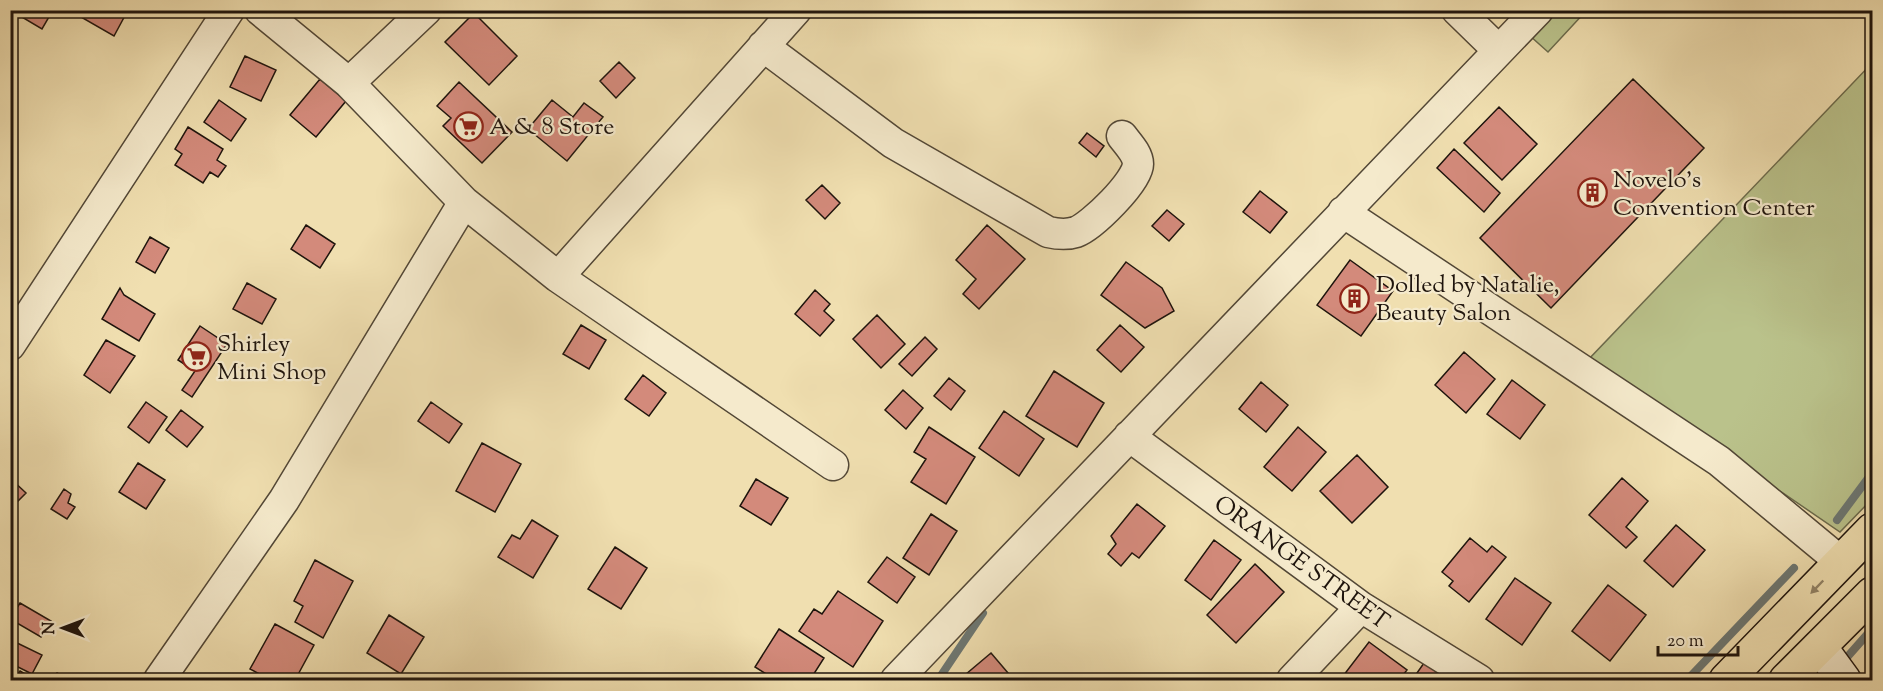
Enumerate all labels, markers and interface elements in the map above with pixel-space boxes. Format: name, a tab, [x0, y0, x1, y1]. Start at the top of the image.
supermarket icon: A & 8 Store	[452, 110, 484, 142]
place label: A & 8 Store	[489, 111, 614, 145]
place label: Novelo's Convention Center	[1613, 164, 1815, 226]
building icon: Novelo's Convention Center	[1576, 177, 1608, 209]
place label: Dolled by Natalie, Beauty Salon	[1376, 269, 1560, 331]
building icon: Dolled by Natalie, Beauty Salon	[1339, 282, 1371, 314]
place label: Shirley Mini Shop	[217, 328, 326, 390]
supermarket icon: Shirley Mini Shop	[180, 341, 212, 373]
street label: ORANGE STREET	[1206, 488, 1396, 639]
one-way arrow	[1810, 579, 1824, 594]
north arrow	[33, 598, 93, 658]
scale bar	[1658, 619, 1738, 657]
text: N	[39, 621, 62, 634]
text: 20 m	[1667, 629, 1704, 655]

